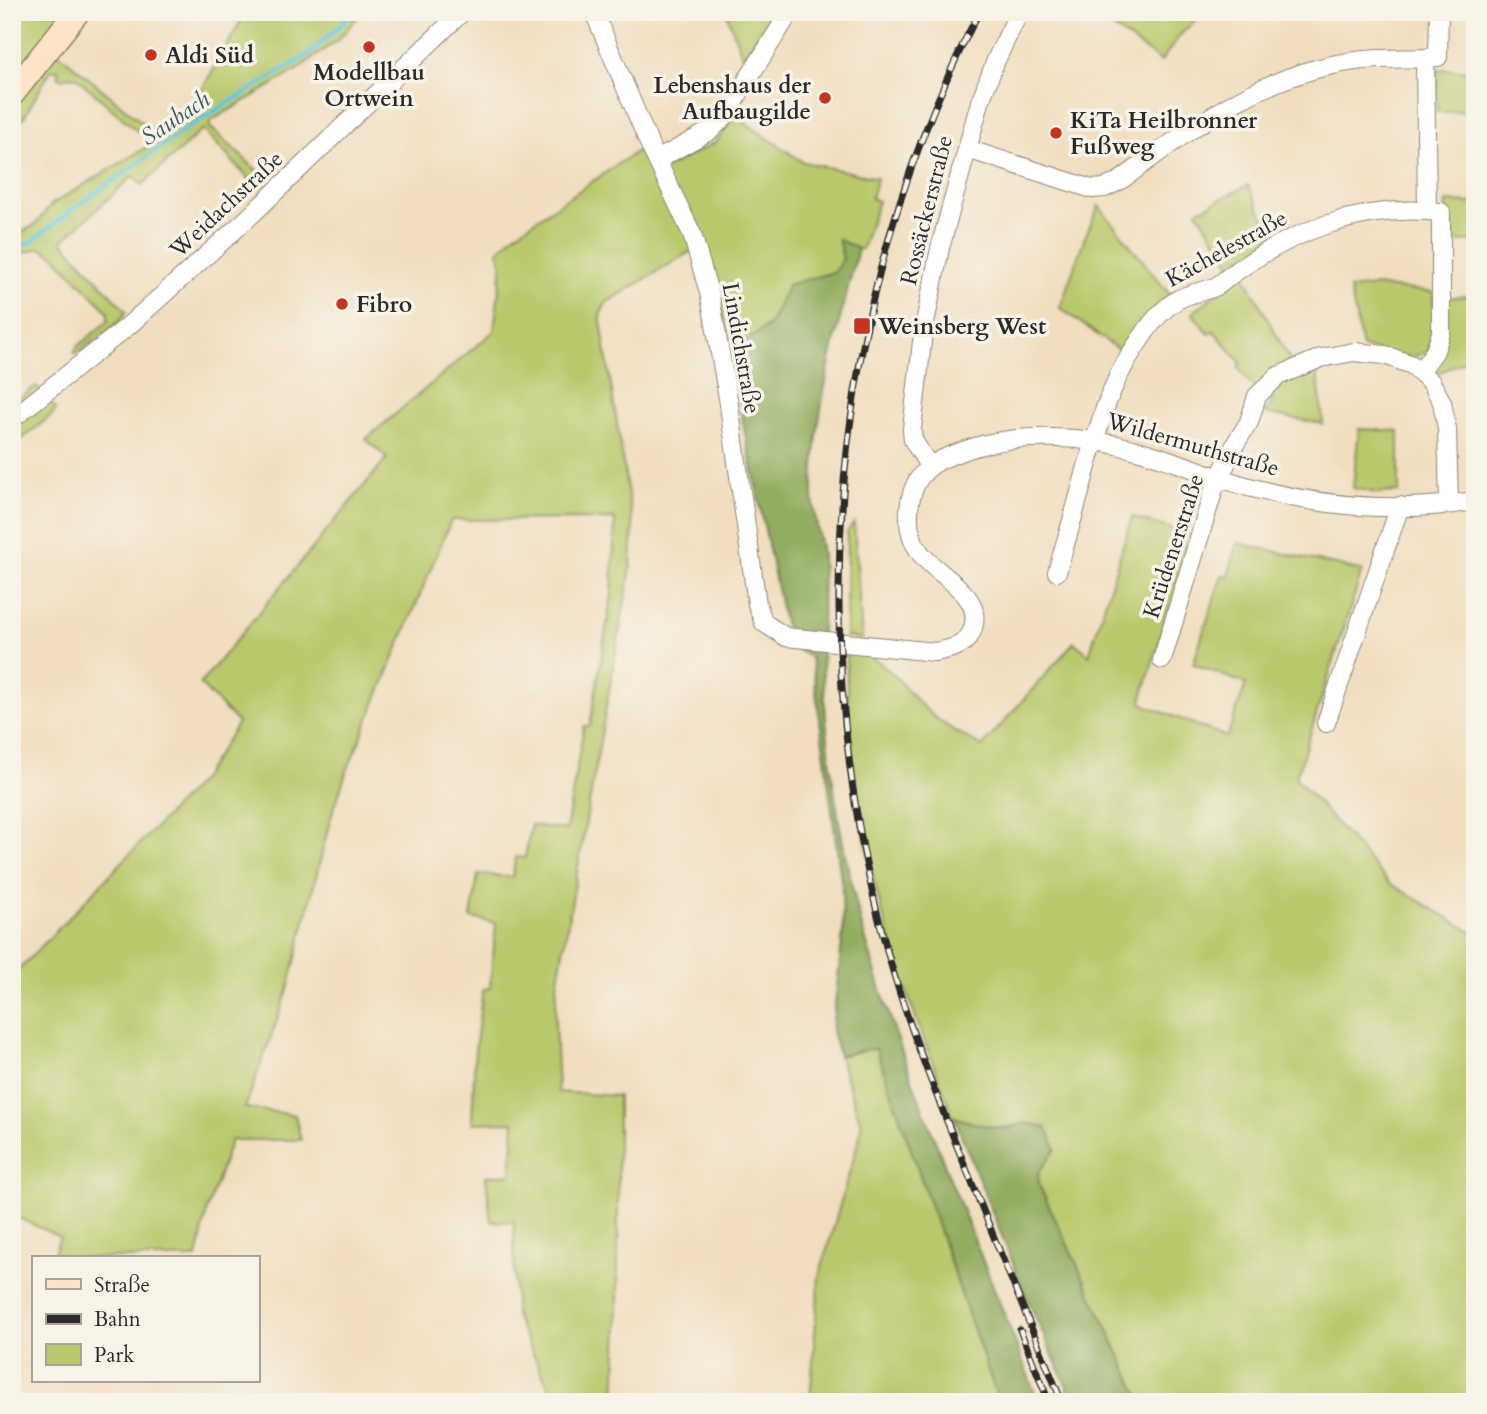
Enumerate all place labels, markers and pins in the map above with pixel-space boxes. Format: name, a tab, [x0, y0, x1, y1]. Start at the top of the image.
marker: Modellbau Ortwein	[361, 39, 377, 55]
place label: Aldi Süd	[165, 40, 254, 71]
marker: Aldi Süd	[143, 47, 159, 63]
place label: Modellbau Ortwein	[313, 57, 425, 114]
place label: Lebenshaus der Aufbaugilde	[653, 70, 812, 127]
marker: Lebenshaus der Aufbaugilde	[817, 90, 833, 106]
place label: KiTa Heilbronner Fußweg	[1070, 105, 1258, 162]
marker: KiTa Heilbronner Fußweg	[1048, 125, 1064, 141]
place label: Fibro	[356, 289, 412, 320]
marker: Fibro	[334, 296, 350, 312]
place label: Weinsberg West	[877, 311, 1046, 342]
marker: Weinsberg West	[852, 316, 872, 336]

